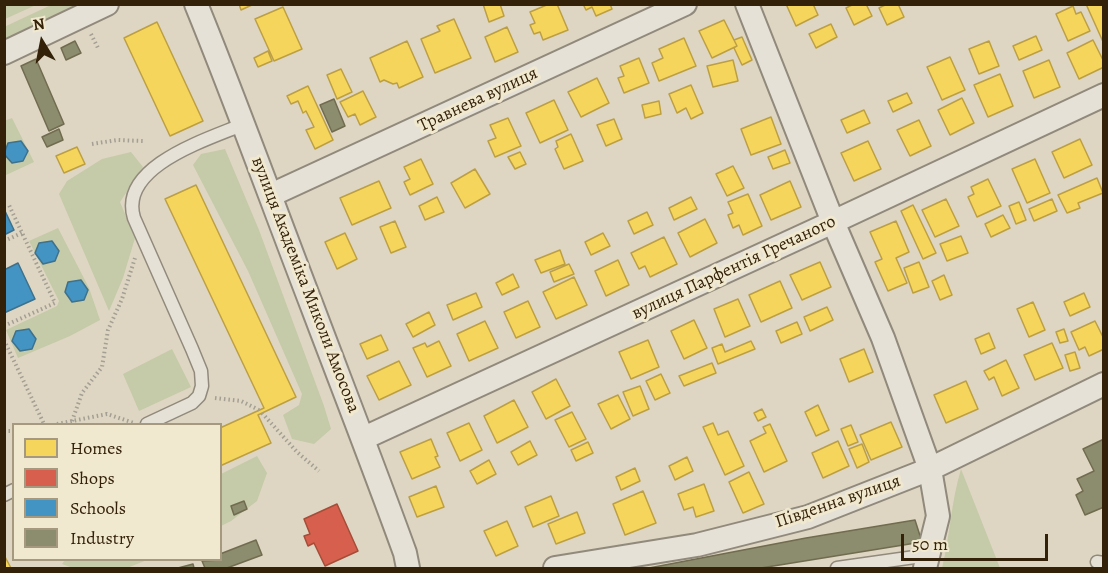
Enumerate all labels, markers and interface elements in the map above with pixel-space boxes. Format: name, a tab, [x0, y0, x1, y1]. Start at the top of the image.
north arrow	[12, 12, 72, 72]
text: N	[31, 12, 47, 36]
street label: Травнева вулиця	[415, 63, 541, 137]
street label: вулиця Академіка Миколи Амосова	[246, 154, 364, 416]
street label: вулиця Парфентія Гречаного	[629, 211, 839, 325]
legend	[12, 423, 222, 561]
text: Homes	[70, 436, 122, 460]
text: Shops	[70, 466, 115, 490]
street label: Південна вулиця	[773, 470, 903, 534]
text: Schools	[70, 496, 126, 520]
scale bar	[904, 522, 1051, 560]
text: Industry	[70, 526, 134, 550]
text: 50 m	[912, 532, 948, 556]

